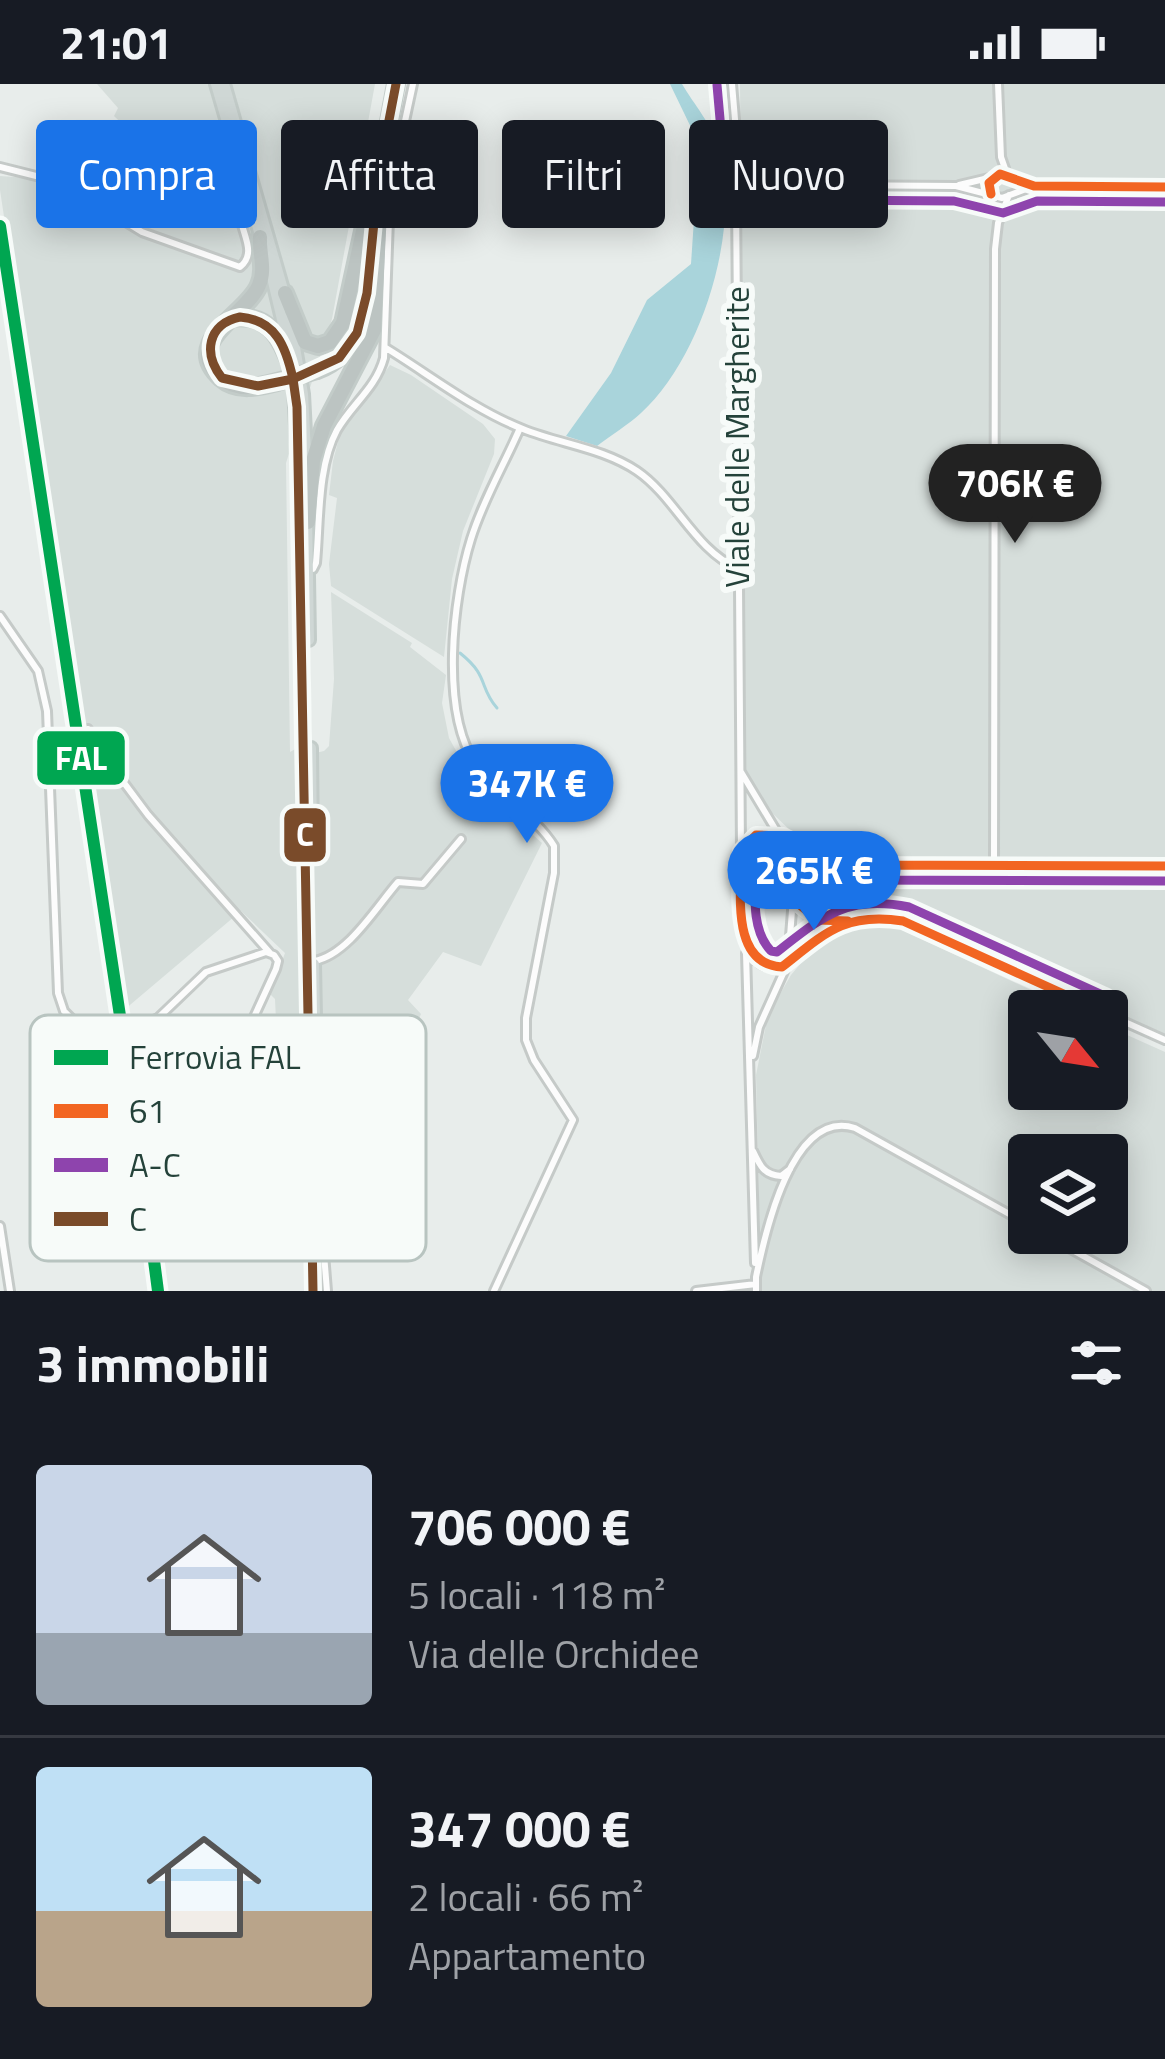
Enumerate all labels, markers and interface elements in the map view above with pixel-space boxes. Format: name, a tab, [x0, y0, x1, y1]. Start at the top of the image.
text: 21:01	[60, 8, 172, 76]
chip: Compra	[36, 120, 257, 228]
chip: Affitta	[281, 120, 478, 228]
chip: Filtri	[502, 120, 665, 228]
chip: Nuovo	[689, 120, 888, 228]
street label: Viale delle Margherite	[712, 286, 762, 588]
pin: 706K €	[917, 444, 1113, 546]
text: 706K €	[955, 453, 1075, 512]
line badge: FAL	[35, 729, 127, 787]
text: FAL	[55, 733, 108, 783]
pin: 347K €	[429, 744, 625, 846]
text: 347K €	[467, 753, 587, 812]
line badge: C	[282, 806, 328, 864]
text: C	[296, 809, 314, 859]
pin: 265K €	[716, 831, 912, 933]
text: 265K €	[754, 840, 874, 899]
north arrow	[1008, 990, 1128, 1110]
map controls	[1008, 990, 1128, 1254]
legend	[30, 1015, 426, 1261]
text: Ferrovia FAL	[129, 1032, 301, 1082]
text: 61	[129, 1086, 166, 1136]
button: layers	[1008, 1134, 1128, 1254]
text: A-C	[129, 1140, 181, 1190]
text: C	[129, 1194, 147, 1244]
text: 3 immobili	[36, 1324, 269, 1402]
icon: filters	[1063, 1330, 1129, 1396]
text: 706 000 €	[408, 1487, 630, 1565]
icon: home	[132, 1513, 276, 1657]
text: 5 locali · 118 m²	[408, 1565, 665, 1624]
text: Via delle Orchidee	[408, 1624, 699, 1683]
text: 347 000 €	[408, 1789, 630, 1867]
icon: home	[132, 1815, 276, 1959]
text: 2 locali · 66 m²	[408, 1867, 644, 1926]
text: Appartamento	[408, 1926, 646, 1985]

